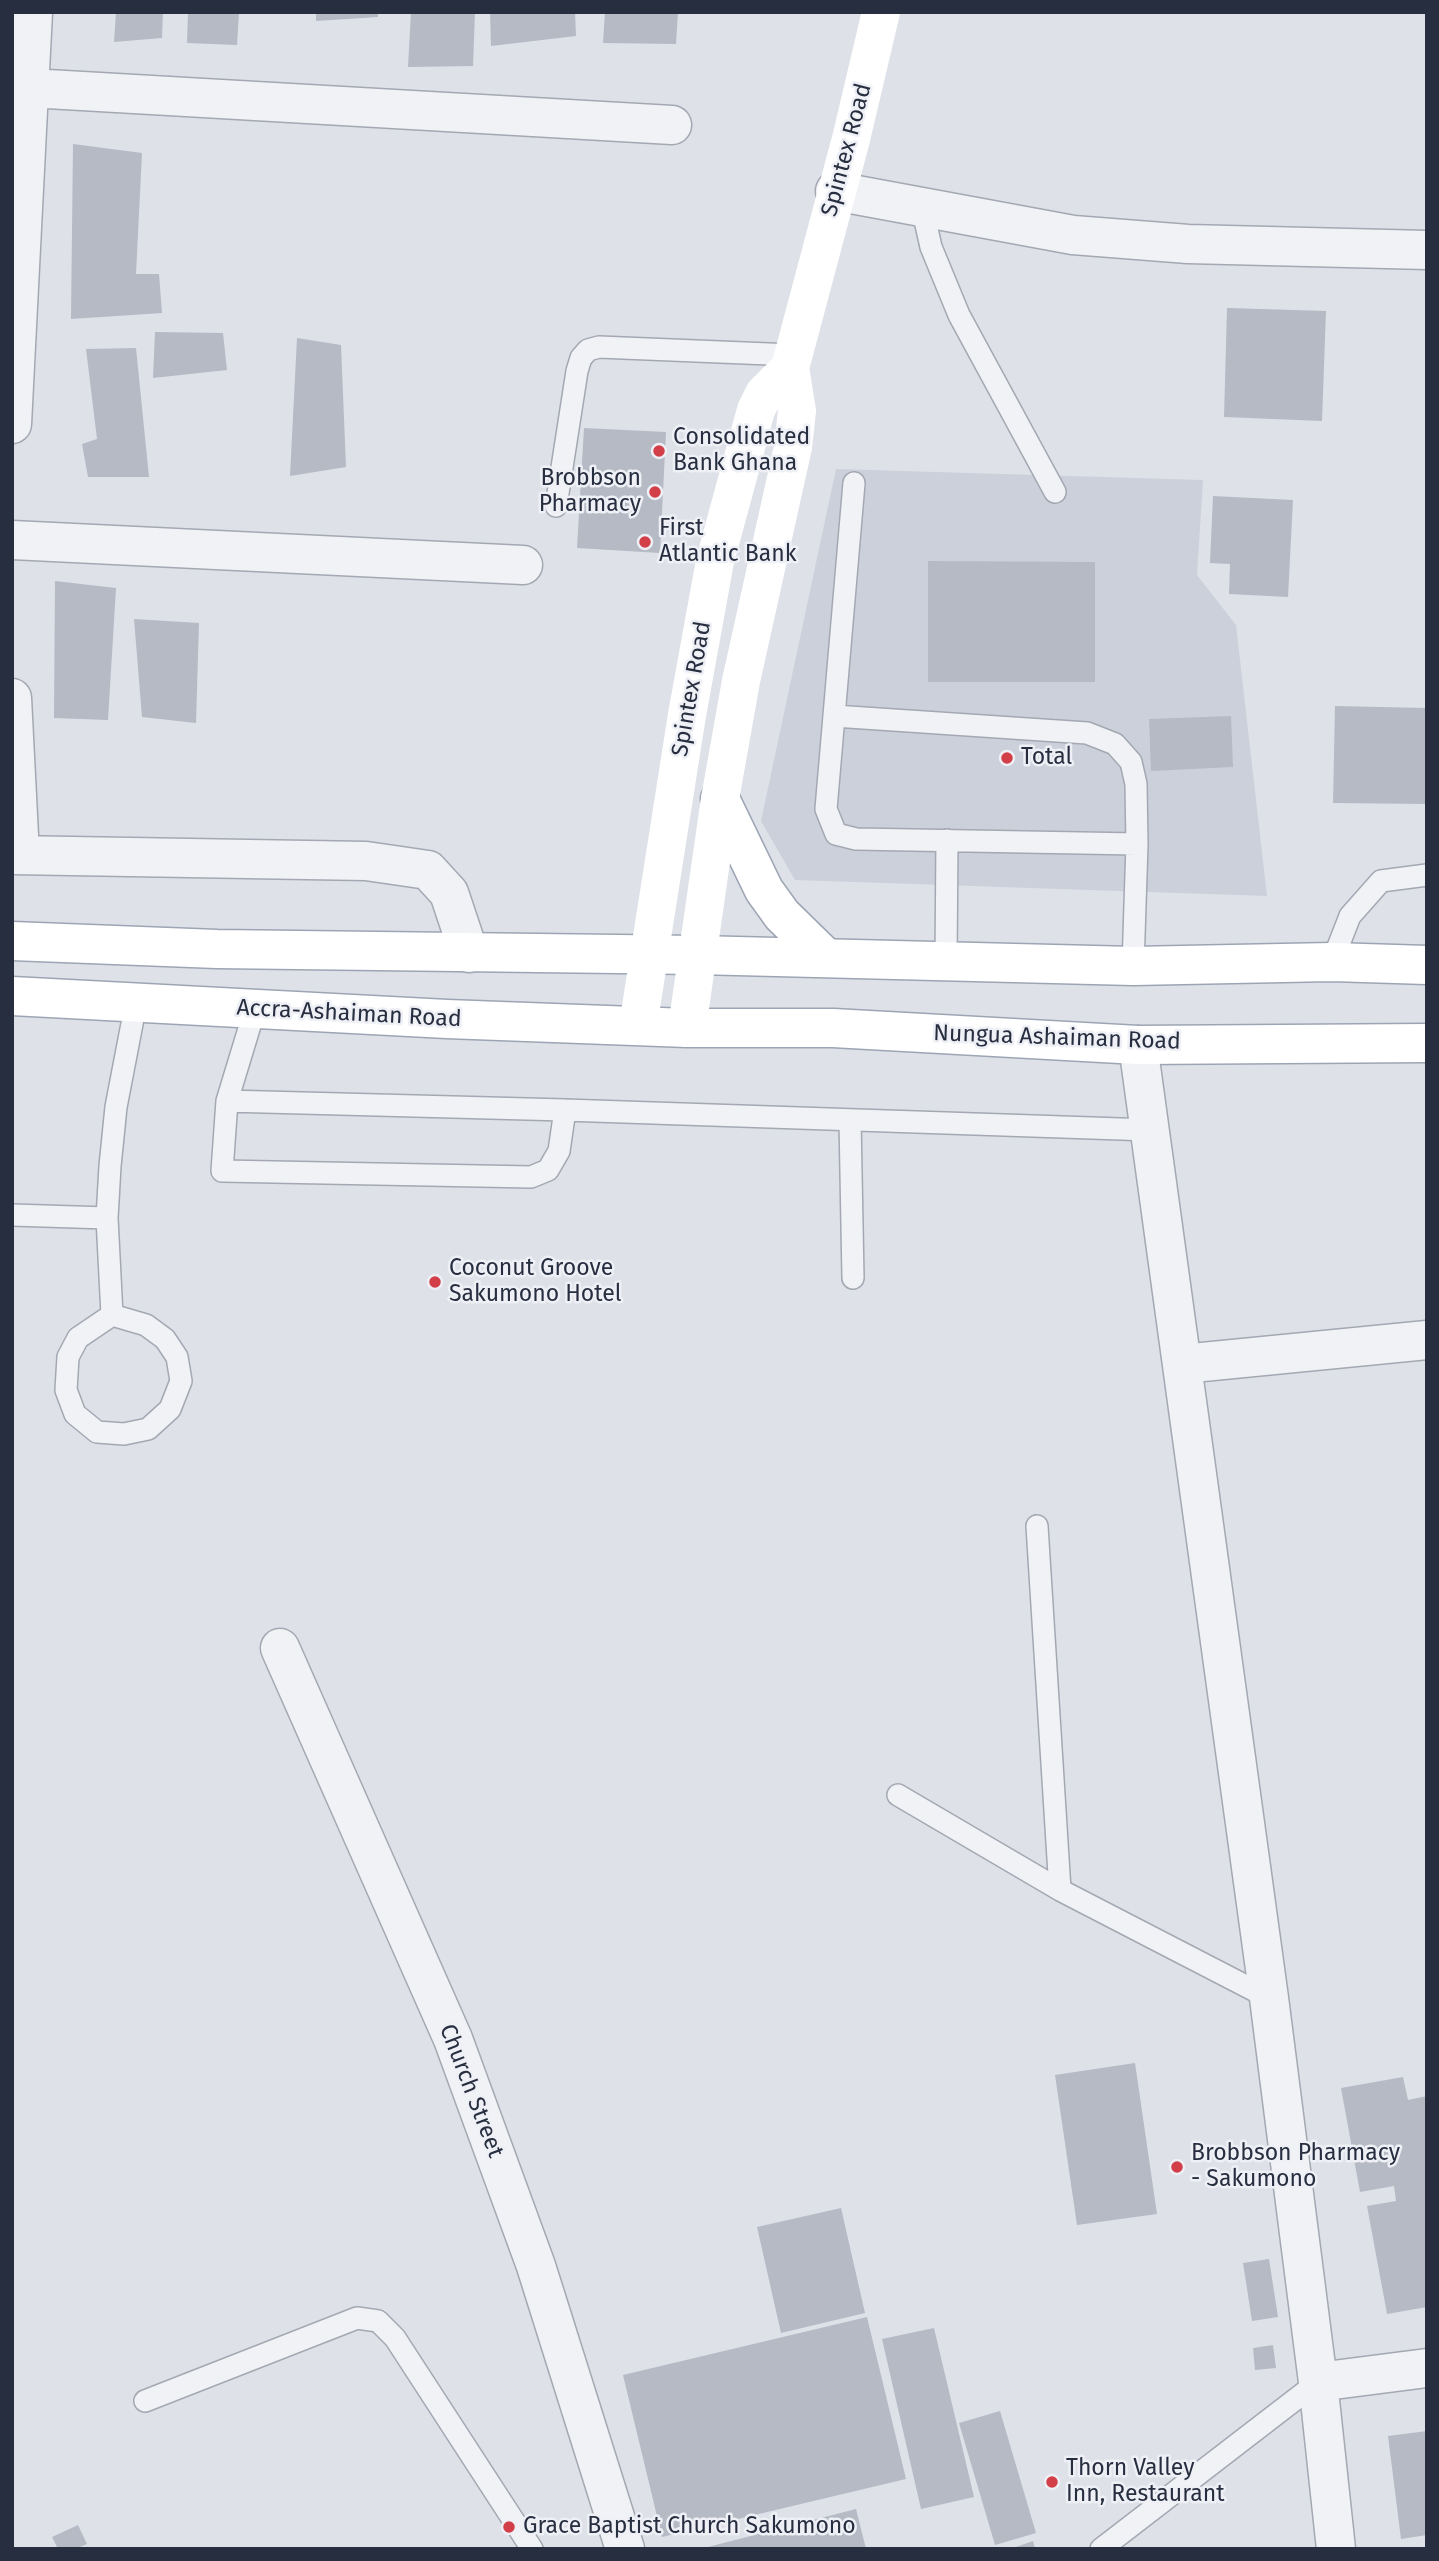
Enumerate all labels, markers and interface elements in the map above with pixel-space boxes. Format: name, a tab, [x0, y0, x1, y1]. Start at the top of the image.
street label: Spintex Road	[816, 80, 878, 220]
place label: Consolidated Bank Ghana	[673, 424, 810, 478]
marker: Consolidated Bank Ghana	[651, 443, 667, 459]
place label: Brobbson Pharmacy	[539, 465, 641, 519]
marker: Brobbson Pharmacy	[647, 484, 663, 500]
place label: First Atlantic Bank	[659, 515, 796, 569]
marker: First Atlantic Bank	[637, 534, 653, 550]
street label: Spintex Road	[667, 619, 717, 759]
place label: Total	[1021, 744, 1072, 772]
marker: Total	[999, 750, 1015, 766]
street label: Accra-Ashaiman Road	[236, 994, 462, 1034]
street label: Nungua Ashaiman Road	[933, 1020, 1181, 1056]
place label: Coconut Groove Sakumono Hotel	[449, 1255, 621, 1309]
marker: Coconut Groove Sakumono Hotel	[427, 1274, 443, 1290]
street label: Church Street	[433, 2020, 509, 2162]
place label: Brobbson Pharmacy - Sakumono	[1191, 2140, 1400, 2194]
marker: Brobbson Pharmacy - Sakumono	[1169, 2159, 1185, 2175]
place label: Thorn Valley Inn, Restaurant	[1066, 2455, 1225, 2509]
marker: Thorn Valley Inn, Restaurant	[1044, 2474, 1060, 2490]
place label: Grace Baptist Church Sakumono	[523, 2513, 856, 2541]
marker: Grace Baptist Church Sakumono	[501, 2519, 517, 2535]

